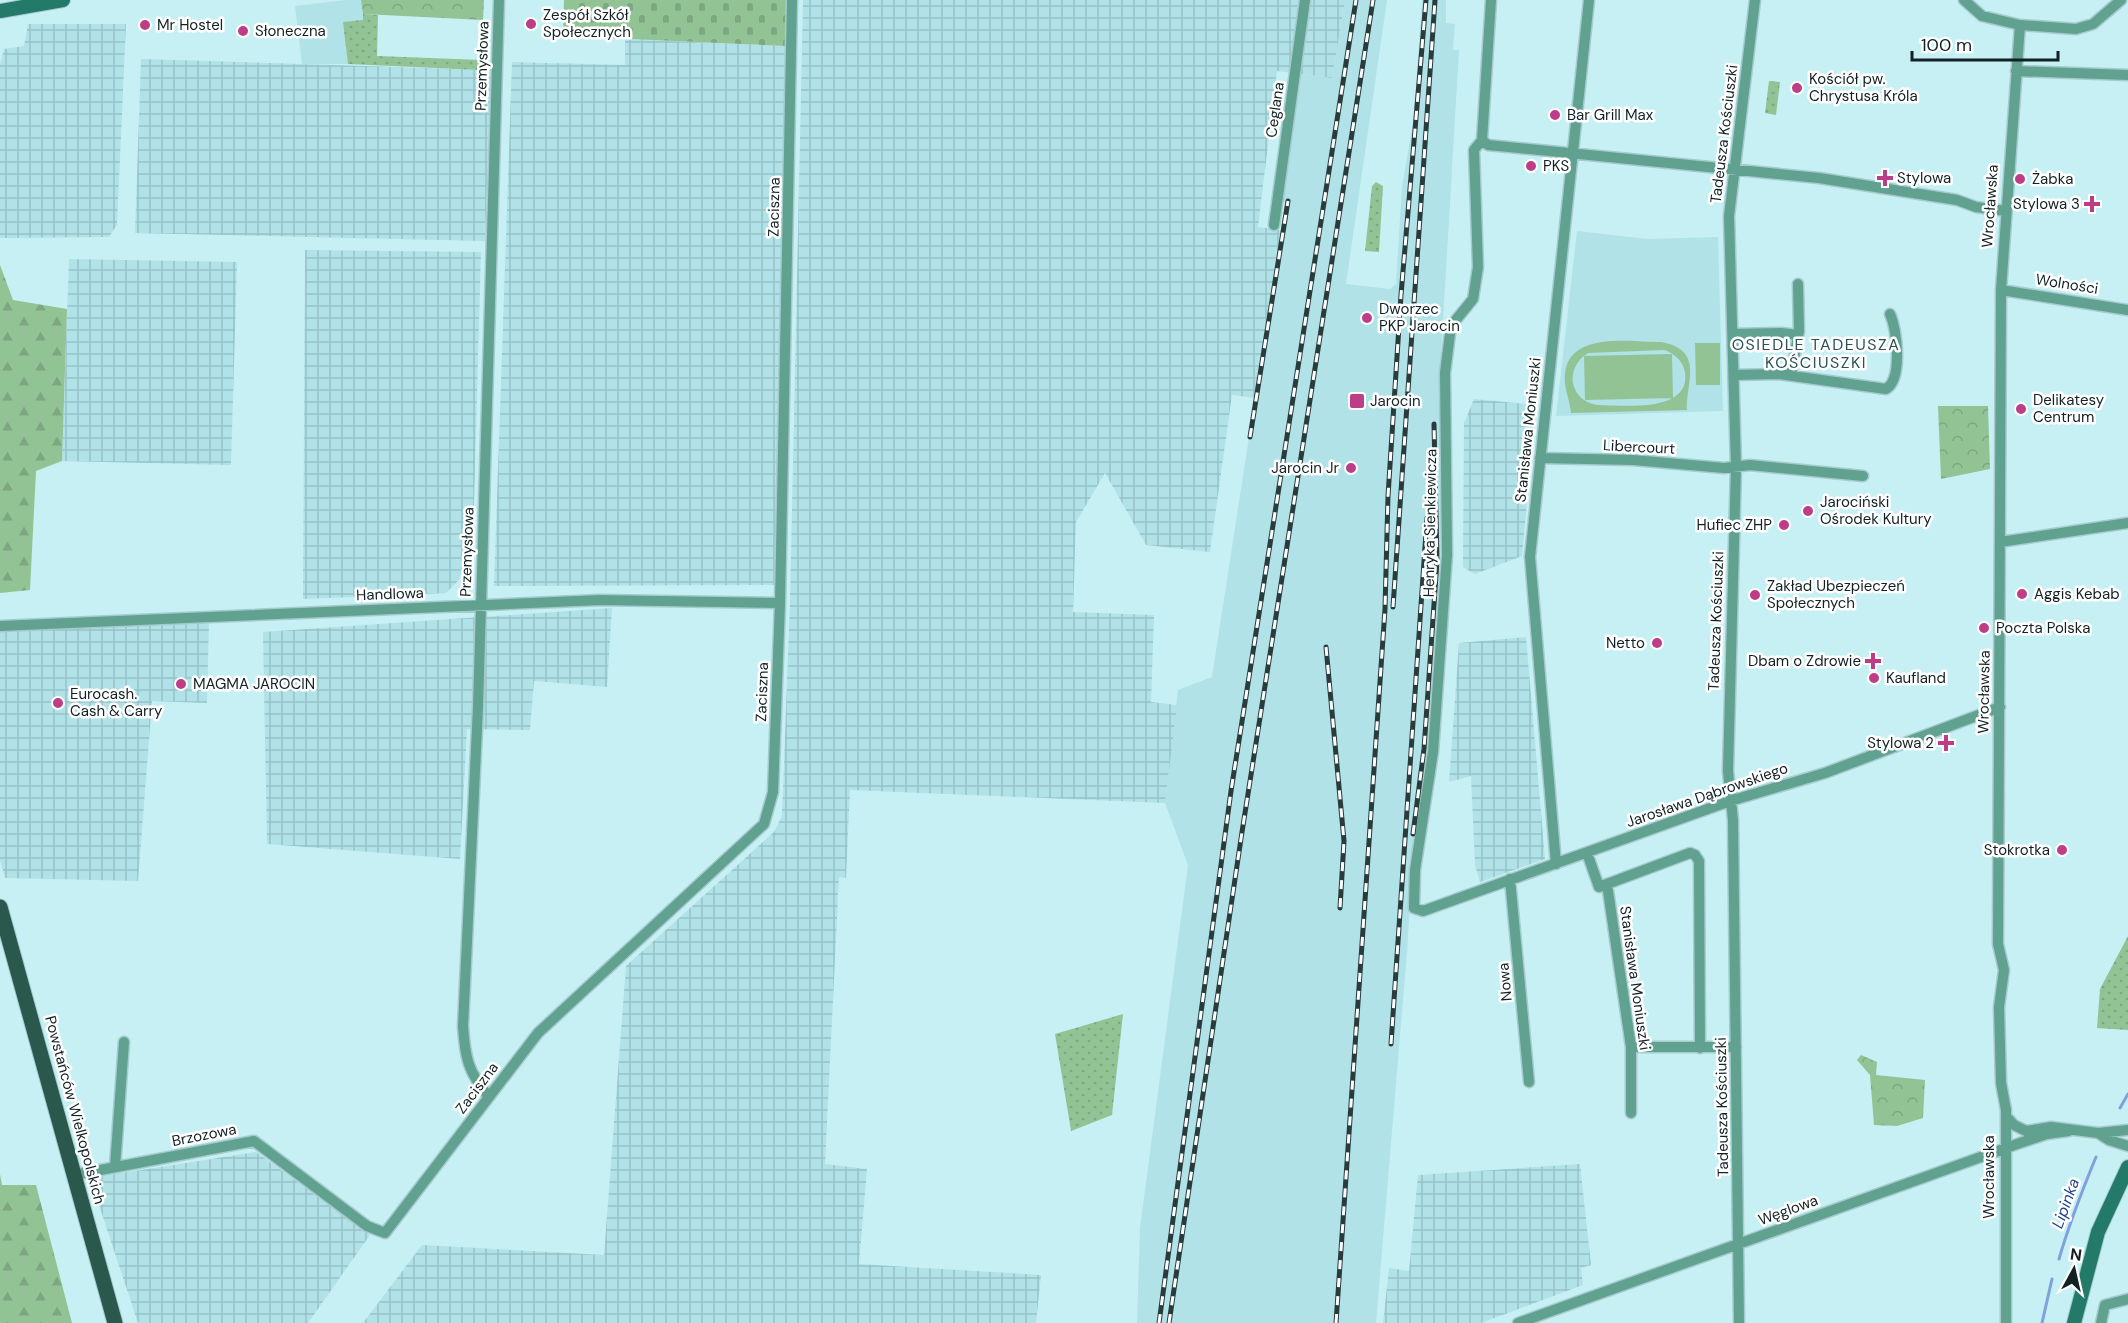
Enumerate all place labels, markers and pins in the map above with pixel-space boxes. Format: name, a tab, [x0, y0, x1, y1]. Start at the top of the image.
place label: Zespół Szkół Społecznych	[543, 5, 631, 42]
place label: Mr Hostel	[157, 15, 223, 35]
marker: Zespół Szkół Społecznych	[524, 17, 538, 31]
marker: Mr Hostel	[138, 18, 152, 32]
place label: Słoneczna	[255, 21, 326, 41]
marker: Słoneczna	[236, 24, 250, 38]
place label: Kościół pw. Chrystusa Króla	[1809, 69, 1918, 106]
marker: Kościół pw. Chrystusa Króla	[1790, 81, 1804, 95]
place label: Bar Grill Max	[1567, 105, 1654, 125]
marker: Bar Grill Max	[1548, 108, 1562, 122]
place label: PKS	[1543, 156, 1569, 176]
marker: PKS	[1524, 159, 1538, 173]
place label: Stylowa	[1897, 168, 1951, 188]
place label: Żabka	[2032, 169, 2073, 189]
marker: Stylowa	[1878, 171, 1892, 185]
marker: Żabka	[2013, 172, 2027, 186]
place label: Stylowa 3	[2013, 194, 2080, 214]
marker: Stylowa 3	[2085, 197, 2099, 211]
place label: Dworzec PKP Jarocin	[1379, 299, 1460, 336]
marker: Dworzec PKP Jarocin	[1360, 311, 1374, 325]
place label: Delikatesy Centrum	[2033, 390, 2105, 427]
place label: Jarocin	[1370, 391, 1421, 411]
marker: Jarocin	[1348, 392, 1366, 410]
marker: Delikatesy Centrum	[2014, 402, 2028, 416]
place label: Jarocin Jr	[1271, 458, 1339, 478]
marker: Jarocin Jr	[1344, 461, 1358, 475]
place label: Jarociński Ośrodek Kultury	[1820, 492, 1932, 529]
marker: Jarociński Ośrodek Kultury	[1801, 504, 1815, 518]
place label: Hufiec ZHP	[1697, 515, 1772, 535]
marker: Hufiec ZHP	[1777, 518, 1791, 532]
place label: Zakład Ubezpieczeń Społecznych	[1767, 576, 1905, 613]
place label: Aggis Kebab	[2034, 584, 2120, 604]
marker: Aggis Kebab	[2015, 587, 2029, 601]
marker: Zakład Ubezpieczeń Społecznych	[1748, 588, 1762, 602]
place label: Poczta Polska	[1996, 618, 2090, 638]
marker: Poczta Polska	[1977, 621, 1991, 635]
place label: Netto	[1606, 633, 1645, 653]
marker: Netto	[1650, 636, 1664, 650]
place label: Dbam o Zdrowie	[1748, 651, 1861, 671]
marker: Dbam o Zdrowie	[1866, 654, 1880, 668]
place label: Kaufland	[1886, 668, 1946, 688]
marker: Kaufland	[1867, 671, 1881, 685]
place label: MAGMA JAROCIN	[193, 674, 315, 694]
marker: MAGMA JAROCIN	[174, 677, 188, 691]
place label: Eurocash. Cash & Carry	[70, 684, 163, 721]
marker: Eurocash. Cash & Carry	[51, 696, 65, 710]
place label: Stylowa 2	[1867, 733, 1934, 753]
marker: Stylowa 2	[1939, 736, 1953, 750]
place label: Stokrotka	[1984, 840, 2050, 860]
marker: Stokrotka	[2055, 843, 2069, 857]

